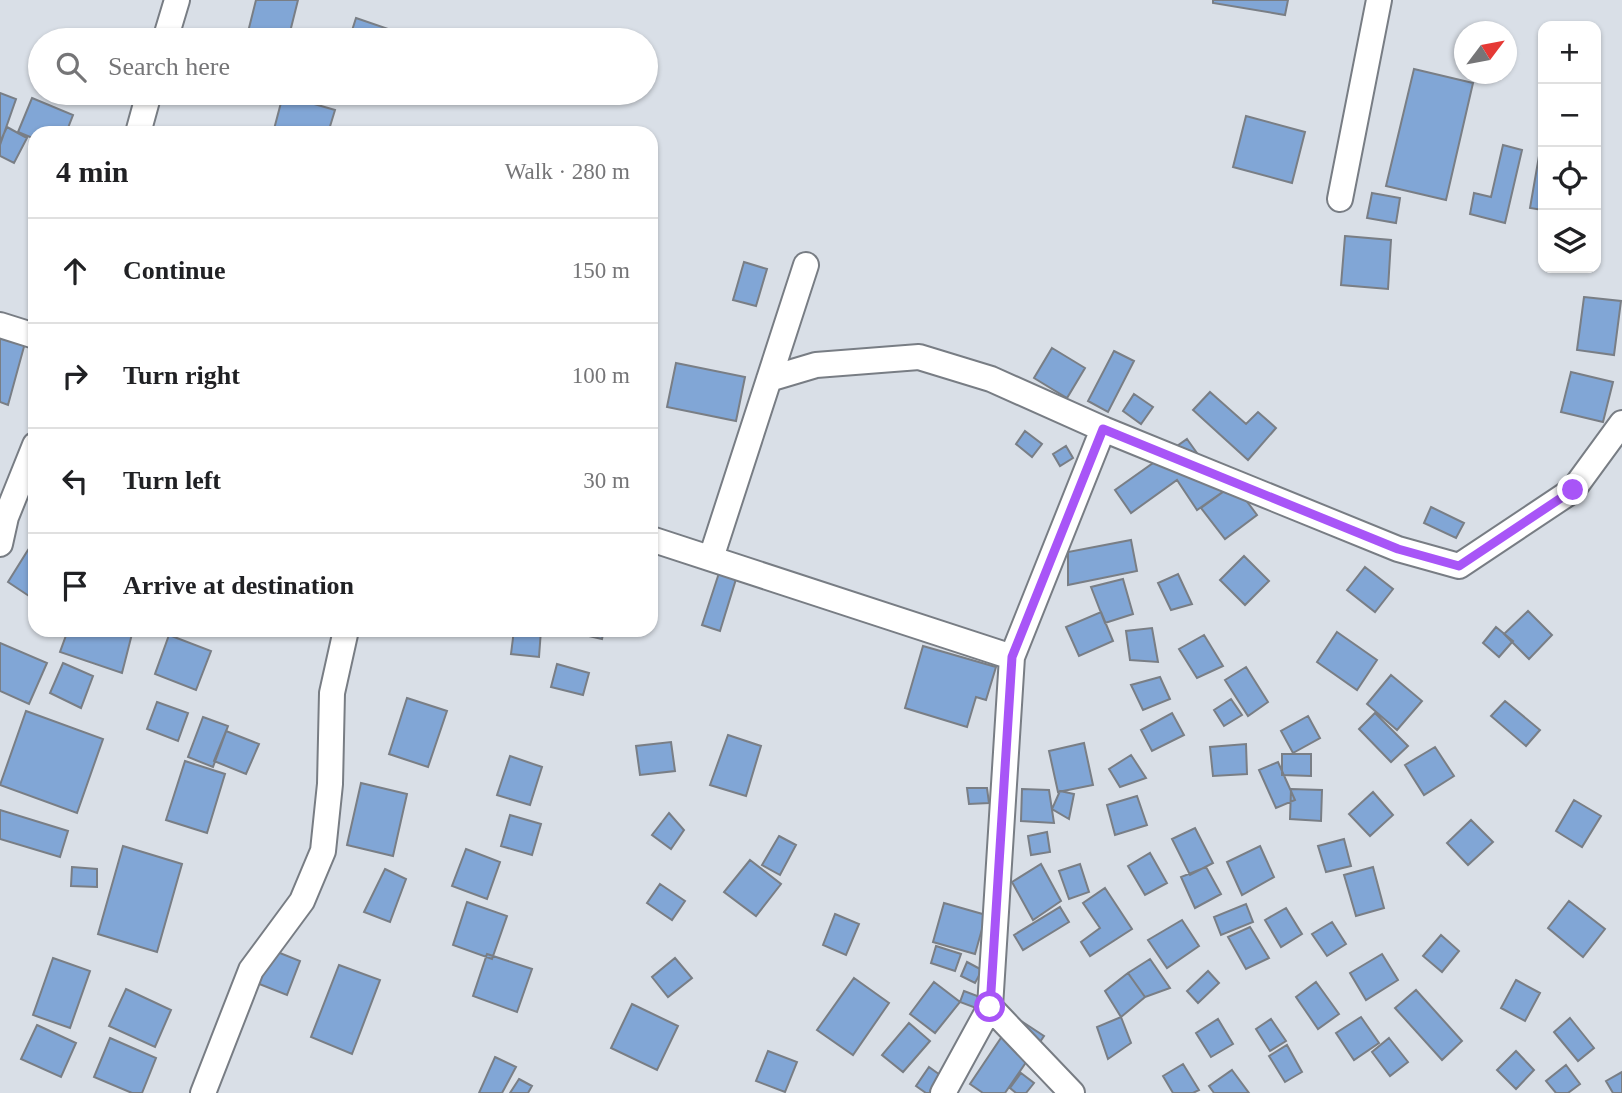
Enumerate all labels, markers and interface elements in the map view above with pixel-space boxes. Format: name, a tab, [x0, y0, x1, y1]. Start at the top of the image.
north arrow	[1454, 21, 1517, 84]
map controls	[1538, 21, 1601, 273]
button: +	[1538, 21, 1601, 84]
search box	[28, 28, 658, 105]
icon: search	[52, 48, 90, 86]
text: Search here	[108, 52, 230, 81]
button: −	[1538, 84, 1601, 147]
button: locate	[1538, 147, 1601, 210]
text: 4 min	[56, 155, 129, 188]
text: Walk · 280 m	[505, 159, 630, 184]
button: layers	[1538, 210, 1601, 273]
icon: ahead	[56, 252, 94, 290]
text: Continue	[123, 256, 226, 285]
text: 150 m	[572, 258, 630, 283]
icon: right	[56, 357, 94, 395]
text: Turn right	[123, 361, 240, 390]
text: 100 m	[572, 363, 630, 388]
icon: left	[56, 462, 94, 500]
text: Turn left	[123, 466, 221, 495]
text: 30 m	[583, 468, 630, 493]
route end	[1557, 474, 1588, 505]
icon: arrive	[56, 567, 94, 605]
text: Arrive at destination	[123, 571, 354, 600]
route start	[974, 991, 1005, 1022]

